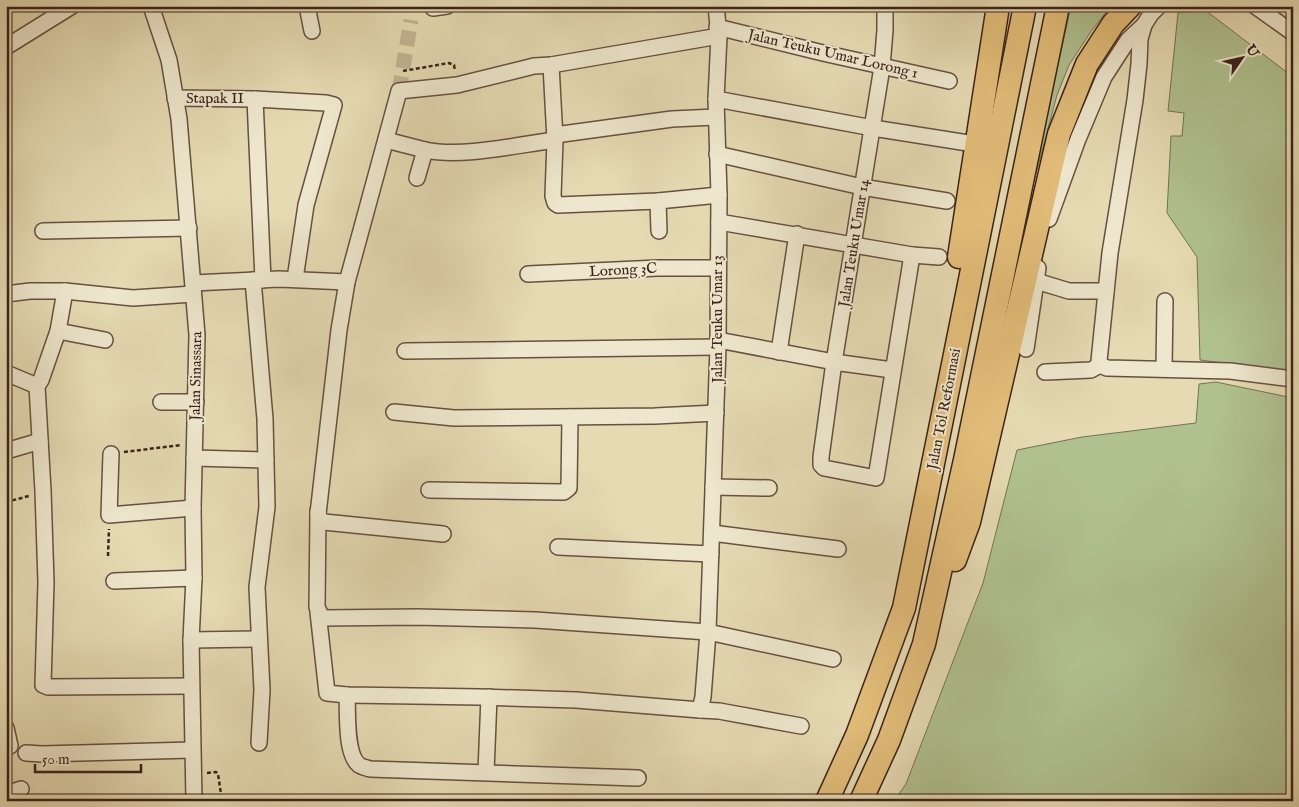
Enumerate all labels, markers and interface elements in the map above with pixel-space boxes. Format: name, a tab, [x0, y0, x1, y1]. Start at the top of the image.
street label: Jalan Teuku Umar Lorong 1	[744, 25, 920, 83]
north arrow	[1216, 32, 1266, 82]
text: U	[1241, 41, 1263, 62]
street label: Stapak II	[186, 89, 245, 108]
street label: Jalan Teuku Umar 14	[834, 177, 874, 310]
street label: Jalan Teuku Umar 13	[708, 255, 727, 385]
street label: Lorong 3C	[588, 259, 658, 281]
street label: Jalan Sinassara	[186, 331, 206, 423]
street label: Jalan Tol Reformasi	[923, 347, 965, 473]
scale bar	[35, 742, 141, 774]
text: 50 m	[42, 750, 70, 769]

